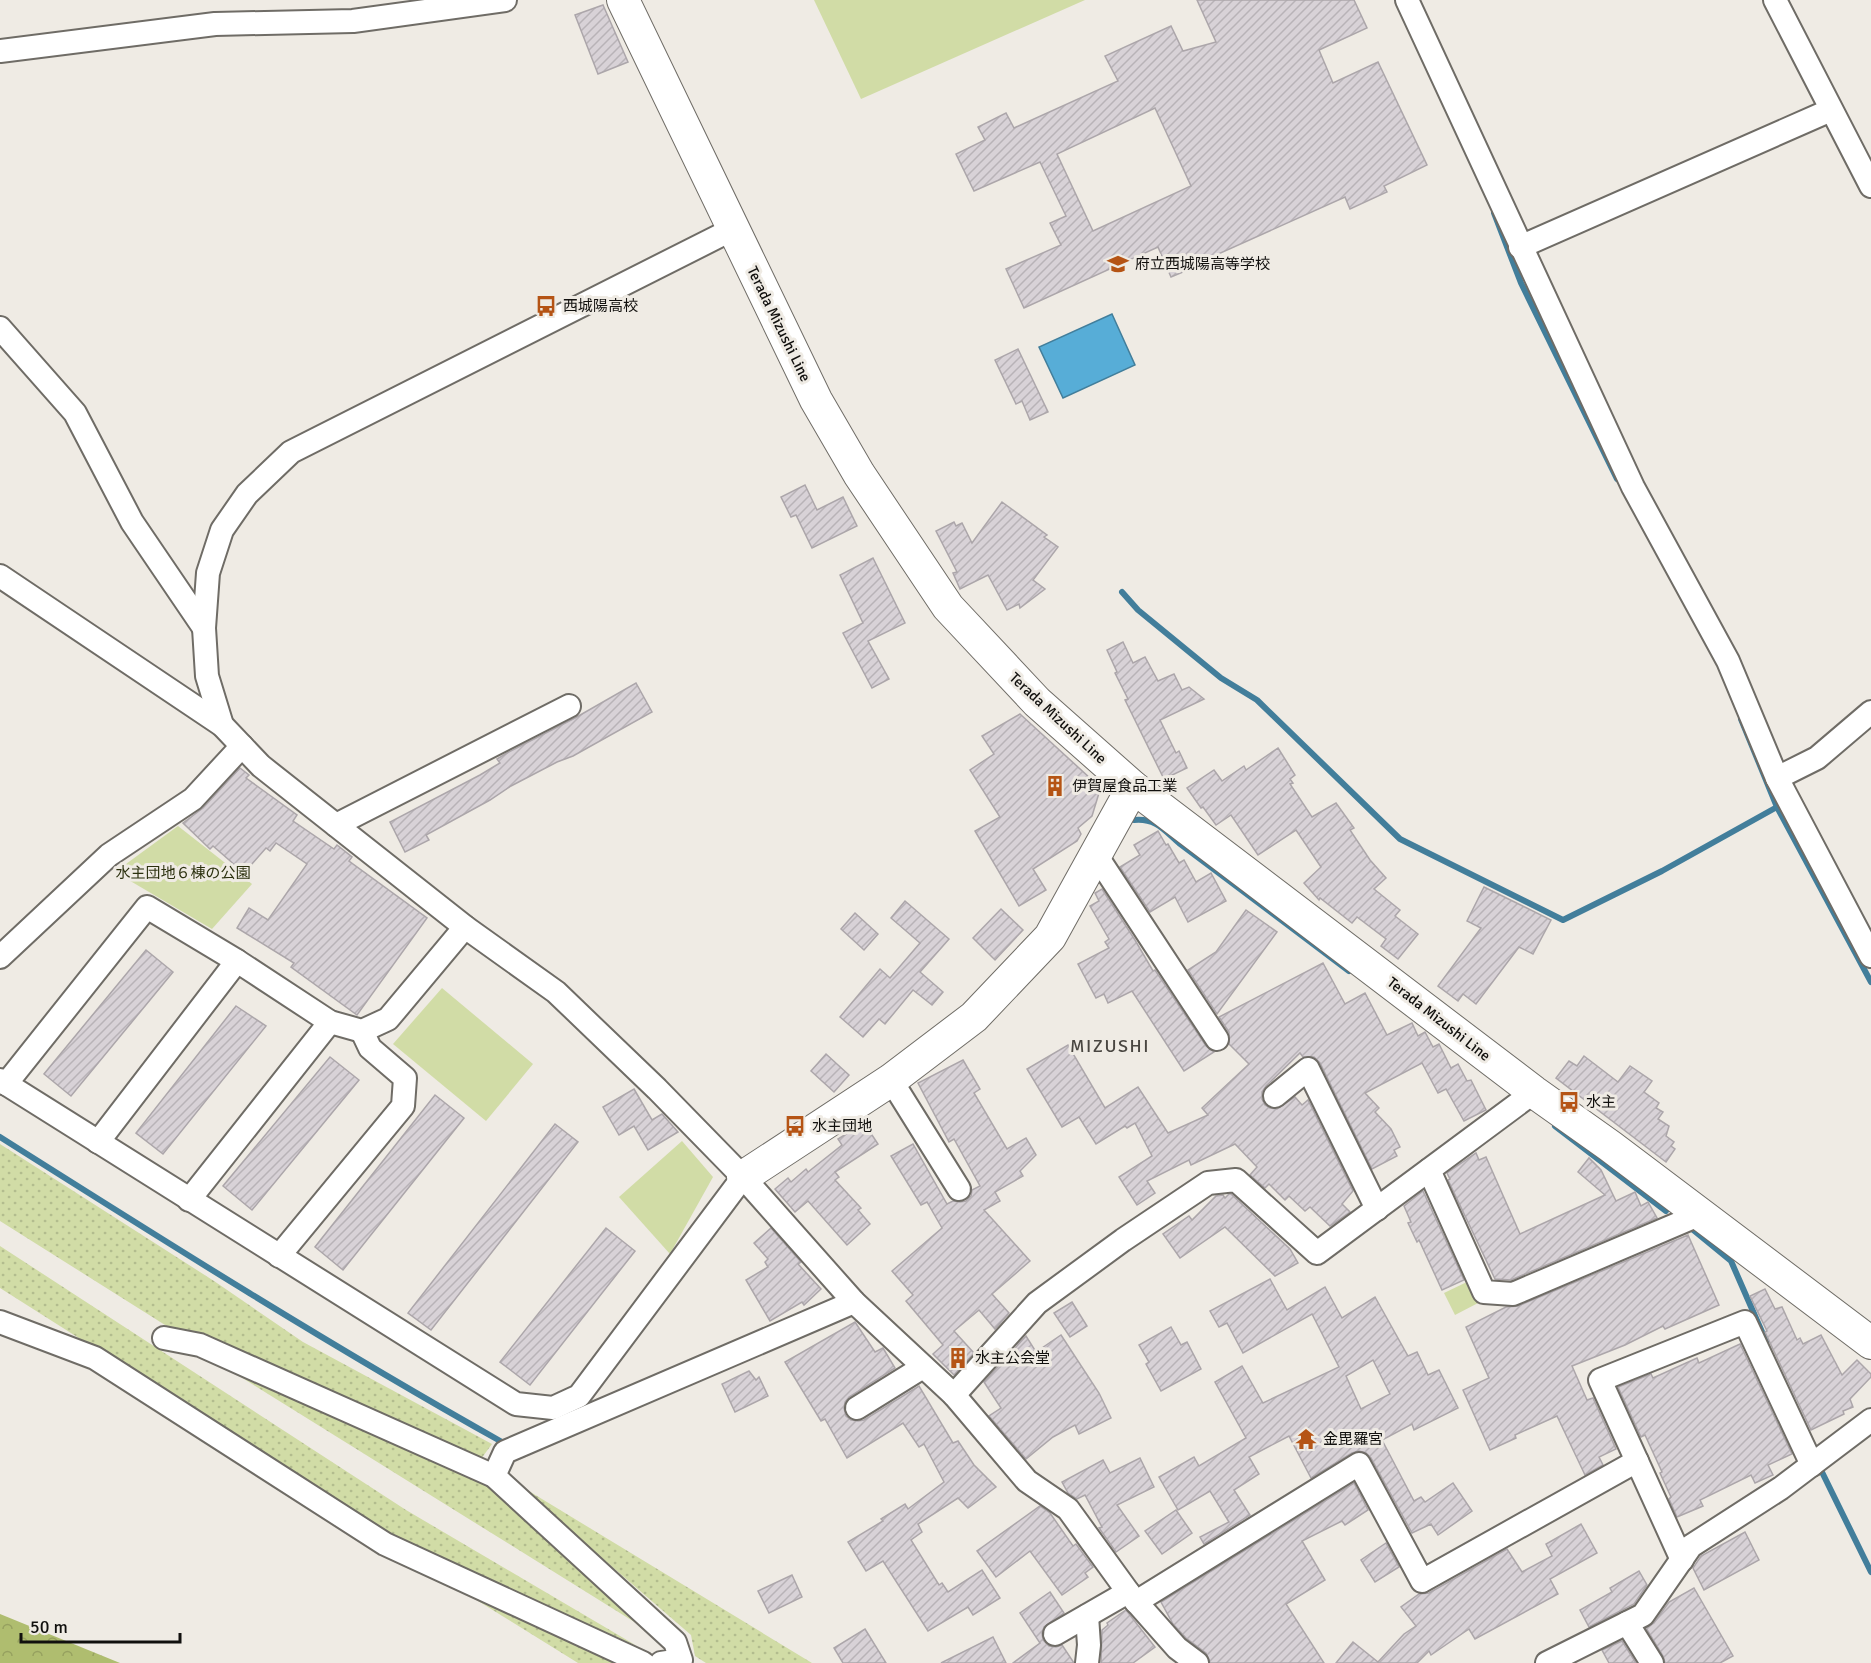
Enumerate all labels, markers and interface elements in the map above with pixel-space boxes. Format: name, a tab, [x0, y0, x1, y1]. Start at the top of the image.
school or university icon: 府立西城陽高等学校	[1106, 252, 1130, 276]
place label: 府立西城陽高等学校	[1135, 255, 1270, 273]
street label: Terada Mizushi Line	[743, 263, 815, 385]
bus stop icon: 西城陽高校	[534, 294, 558, 318]
place label: 西城陽高校	[563, 297, 638, 315]
street label: Terada Mizushi Line	[1006, 668, 1110, 768]
building icon: 伊賀屋食品工業	[1043, 774, 1067, 798]
place label: 伊賀屋食品工業	[1072, 777, 1177, 795]
park label: 水主団地６棟の公園	[115, 864, 251, 882]
street label: Terada Mizushi Line	[1384, 973, 1494, 1065]
district label: MIZUSHI	[1070, 1035, 1150, 1057]
bus stop icon: 水主	[1557, 1090, 1581, 1114]
place label: 水主	[1586, 1093, 1616, 1111]
bus stop icon: 水主団地	[783, 1114, 807, 1138]
place label: 水主団地	[812, 1117, 872, 1135]
building icon: 水主公会堂	[946, 1346, 970, 1370]
place label: 水主公会堂	[975, 1349, 1050, 1367]
temple icon: 金毘羅宮	[1294, 1427, 1318, 1451]
place label: 金毘羅宮	[1323, 1430, 1383, 1448]
scale bar	[21, 1606, 180, 1644]
text: 50 m	[30, 1616, 68, 1638]

